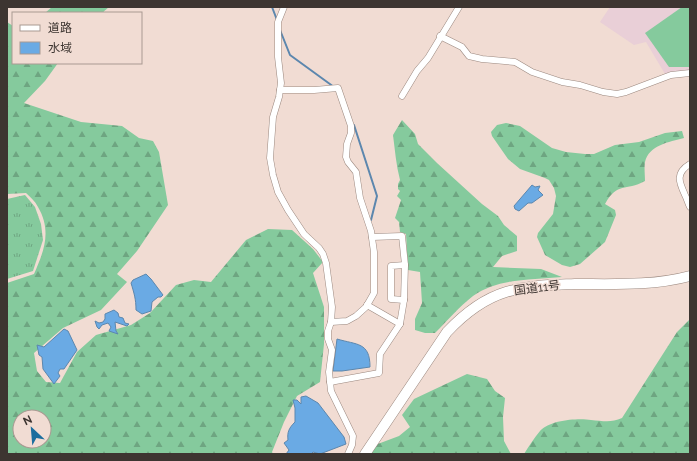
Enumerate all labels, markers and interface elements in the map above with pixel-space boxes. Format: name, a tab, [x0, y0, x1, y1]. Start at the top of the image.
legend	[12, 12, 142, 64]
text: 道路	[48, 21, 72, 35]
text: 水域	[48, 41, 72, 55]
street label: 国道11号	[513, 278, 561, 298]
north arrow	[12, 409, 52, 449]
text: N	[21, 413, 34, 428]

